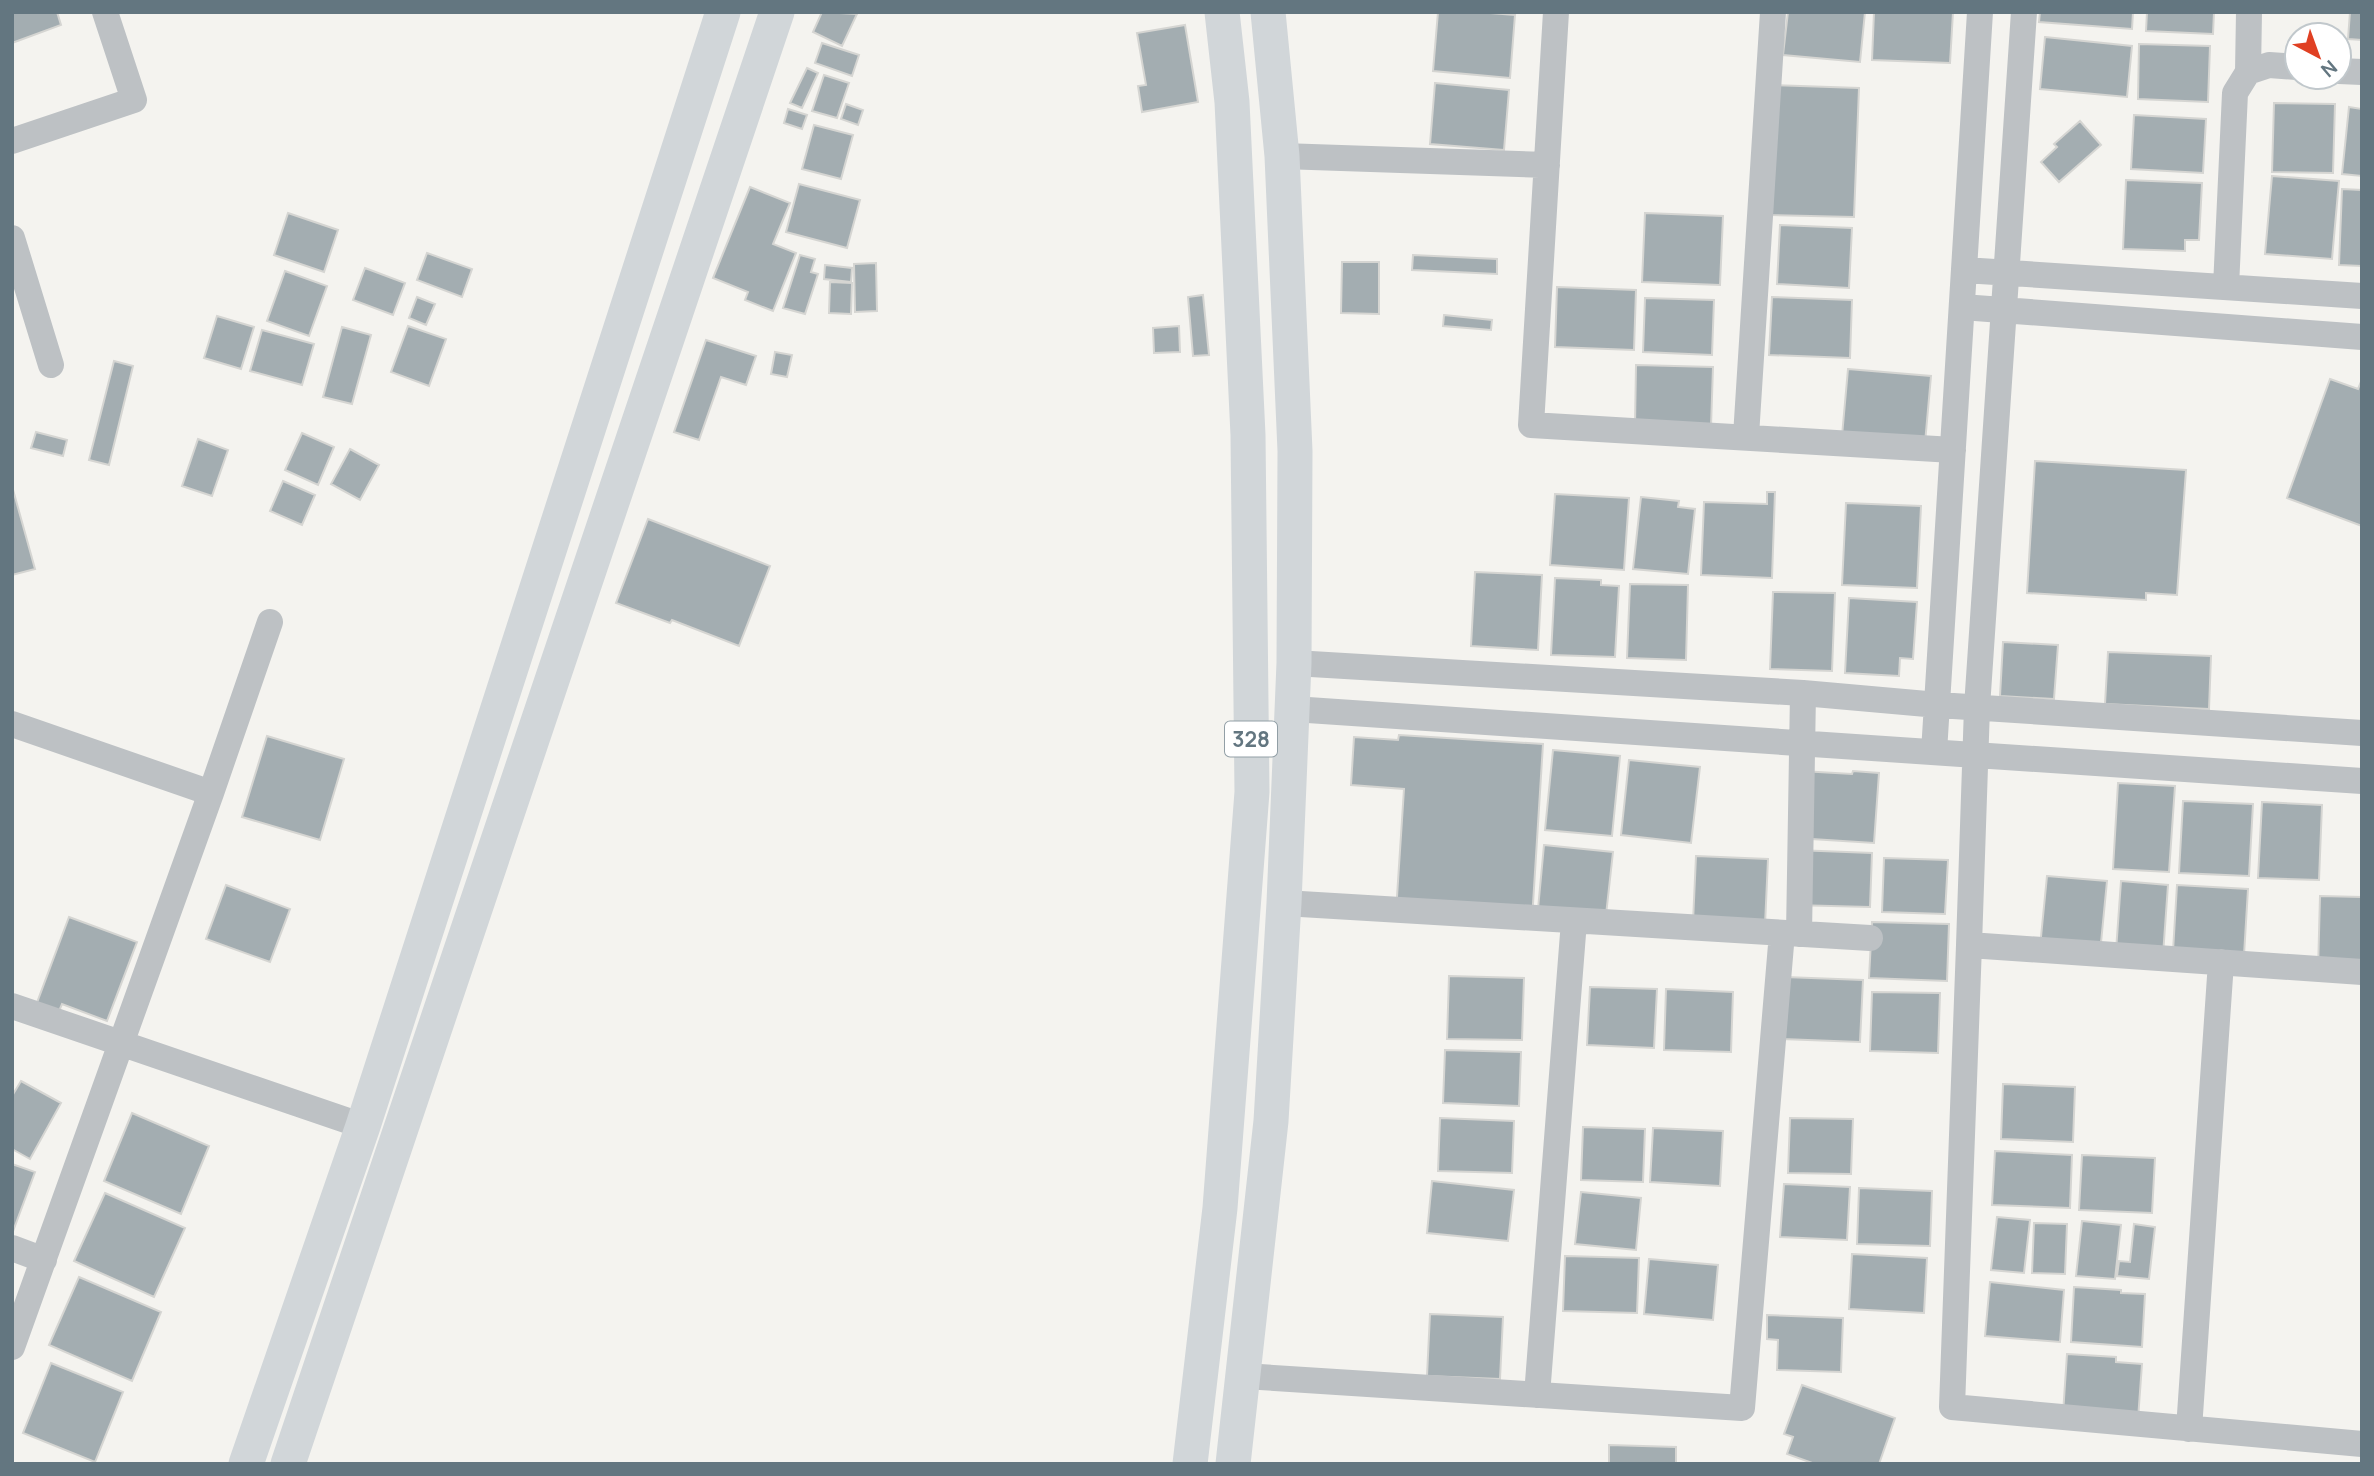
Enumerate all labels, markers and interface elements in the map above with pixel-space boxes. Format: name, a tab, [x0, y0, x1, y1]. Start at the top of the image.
north arrow	[2283, 21, 2353, 91]
text: N	[2315, 55, 2343, 83]
road number: 328	[1225, 722, 1277, 756]

